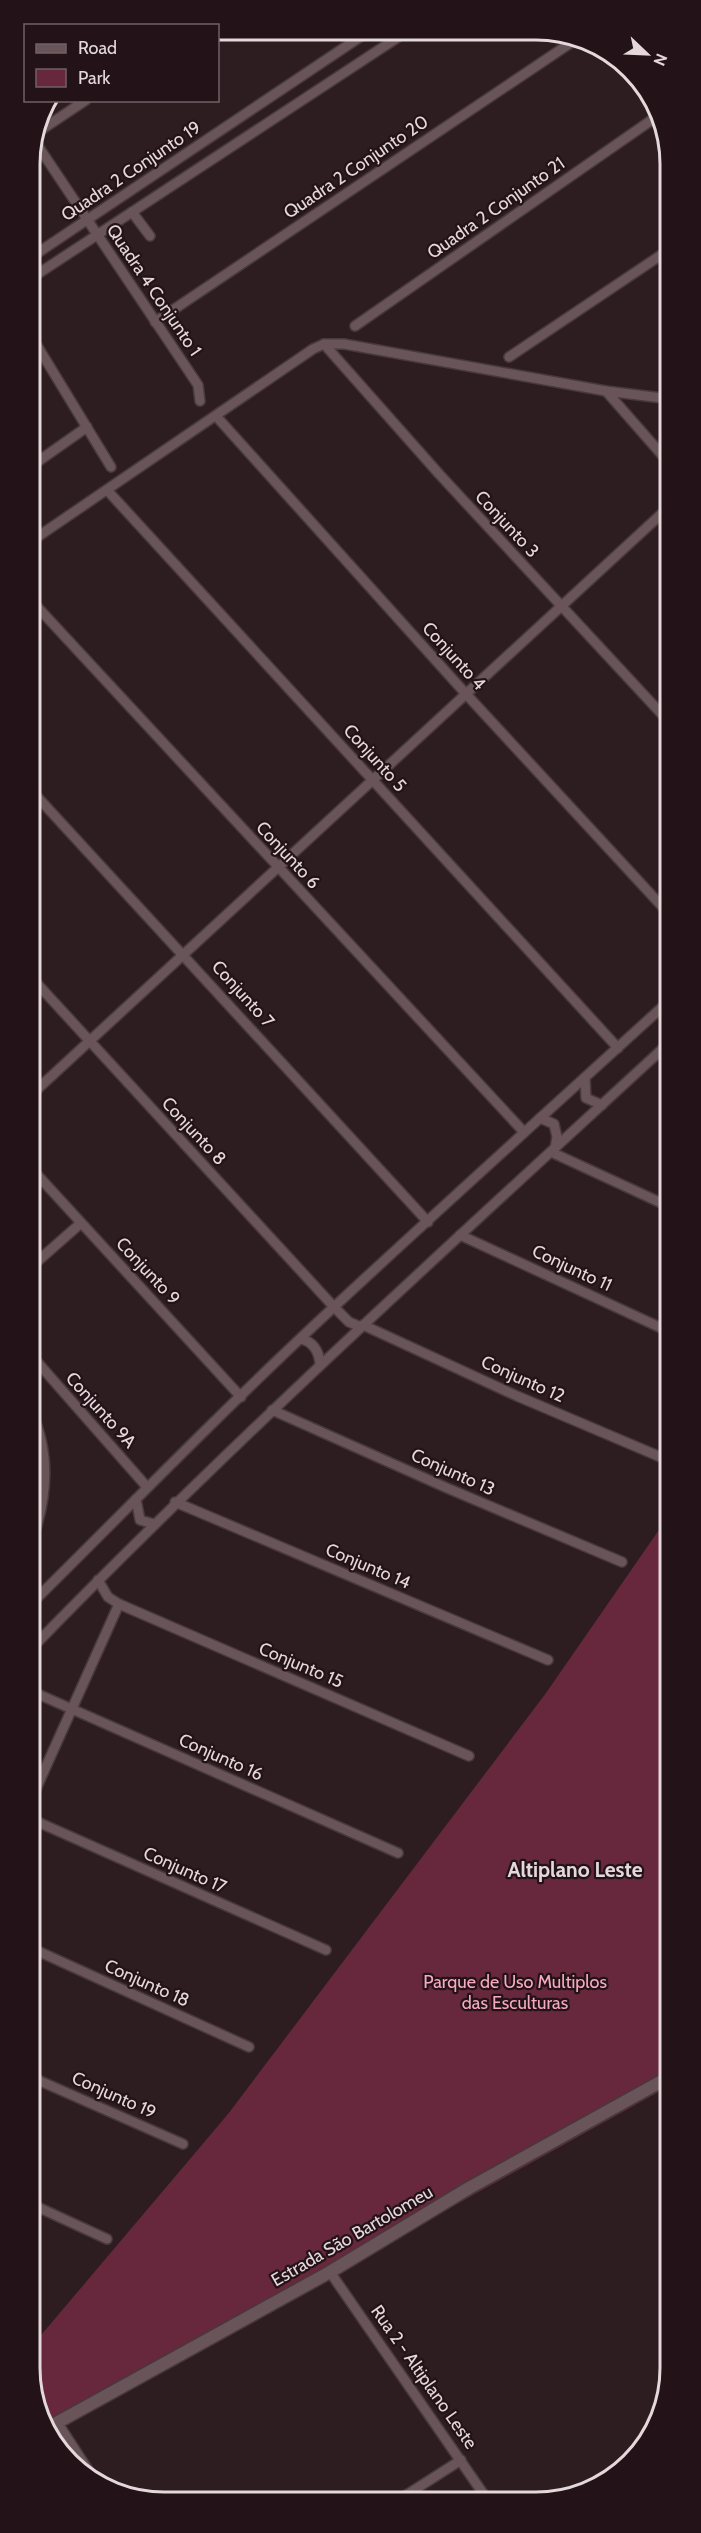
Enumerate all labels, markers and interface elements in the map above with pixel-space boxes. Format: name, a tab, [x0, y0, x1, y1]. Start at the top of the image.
legend	[24, 24, 219, 102]
north arrow	[617, 24, 677, 84]
text: Road	[78, 37, 117, 59]
text: N	[649, 51, 671, 69]
text: Park	[78, 67, 111, 89]
street label: Quadra 2 Conjunto 20	[280, 110, 432, 224]
street label: Quadra 2 Conjunto 19	[57, 116, 205, 226]
street label: Quadra 2 Conjunto 21	[423, 152, 569, 264]
street label: Quadra 4 Conjunto 1	[102, 220, 206, 360]
street label: Conjunto 3	[470, 486, 544, 562]
street label: Conjunto 4	[418, 617, 490, 695]
street label: Conjunto 5	[339, 720, 411, 796]
street label: Conjunto 6	[251, 817, 325, 893]
street label: Conjunto 7	[207, 956, 279, 1032]
street label: Conjunto 8	[157, 1092, 231, 1170]
street label: Conjunto 9	[111, 1233, 185, 1309]
street label: Conjunto 11	[529, 1240, 615, 1296]
street label: Conjunto 12	[478, 1351, 568, 1407]
street label: Conjunto 9A	[61, 1367, 141, 1453]
street label: Conjunto 13	[408, 1444, 498, 1500]
street label: Conjunto 14	[322, 1538, 414, 1594]
street label: Conjunto 15	[256, 1637, 346, 1693]
street label: Conjunto 16	[175, 1729, 267, 1785]
street label: Conjunto 17	[140, 1842, 230, 1898]
district label: Altiplano Leste	[507, 1857, 643, 1882]
street label: Conjunto 18	[101, 1955, 193, 2011]
park label: Parque de Uso Multiplos das Esculturas	[423, 1971, 607, 2014]
street label: Conjunto 19	[68, 2067, 160, 2123]
street label: Estrada São Bartolomeu	[267, 2181, 437, 2291]
street label: Rua 2 - Altiplano Leste	[366, 2301, 482, 2453]

